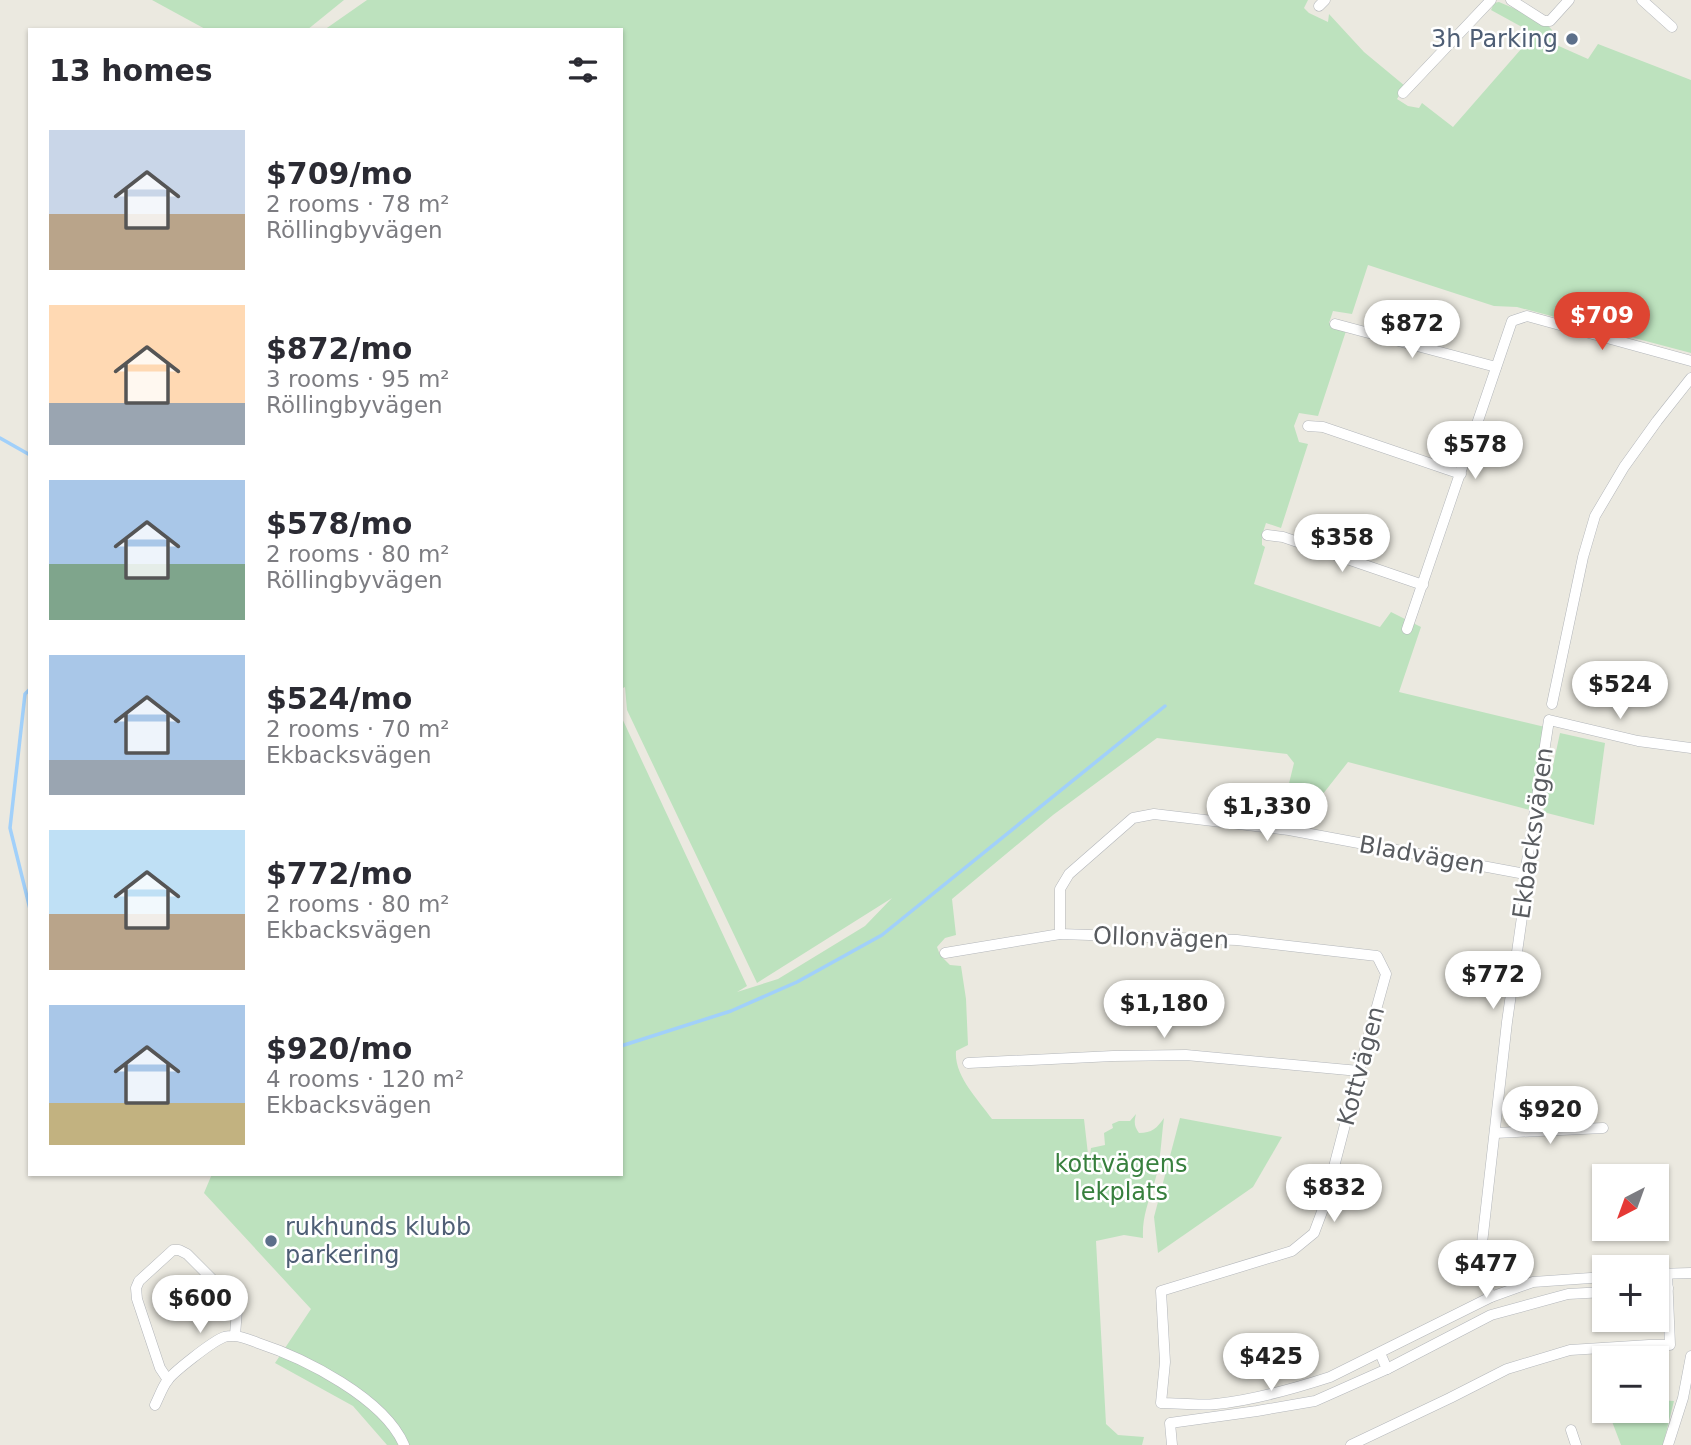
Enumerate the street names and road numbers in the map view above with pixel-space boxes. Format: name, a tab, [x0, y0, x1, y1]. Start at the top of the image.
street label: Ekbacksvägen	[1507, 746, 1559, 920]
street label: Bladvägen	[1357, 830, 1487, 880]
street label: Ollonvägen	[1092, 922, 1230, 954]
street label: Kottvägen	[1332, 1003, 1390, 1129]

